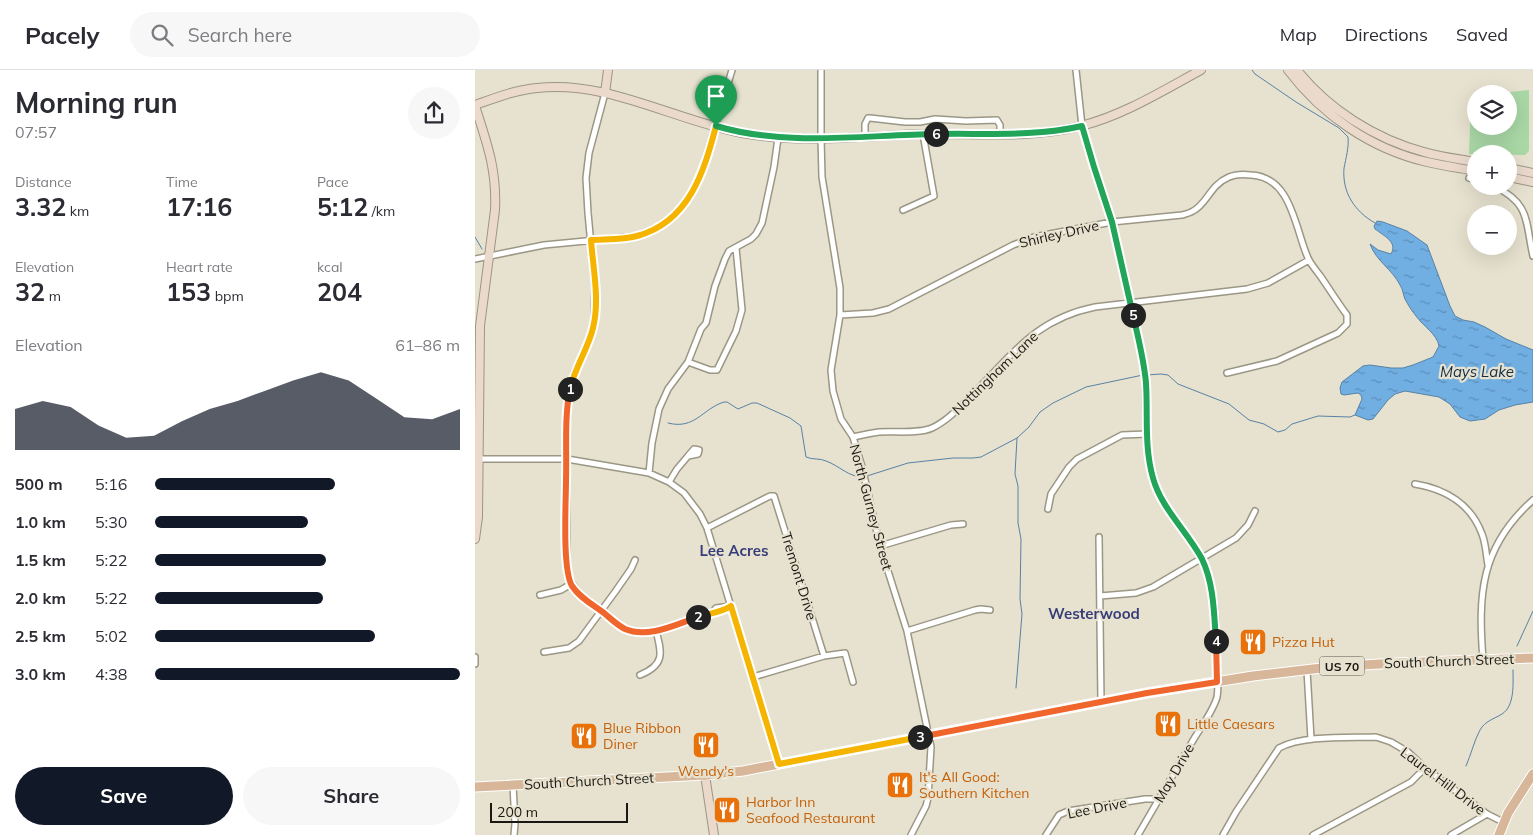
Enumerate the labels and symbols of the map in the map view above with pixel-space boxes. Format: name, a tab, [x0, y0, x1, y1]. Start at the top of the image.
pin	[695, 75, 737, 126]
pin: 6	[923, 122, 949, 146]
street label: Shirley Drive	[1017, 216, 1101, 252]
pin: 5	[1121, 302, 1145, 328]
street label: Nottingham Lane	[948, 327, 1042, 419]
water label: Mays Lake	[1440, 362, 1514, 381]
pin: 1	[557, 376, 583, 402]
street label: North Gurney Street	[846, 442, 896, 572]
street label: Tremont Drive	[777, 530, 821, 622]
district label: Lee Acres	[699, 541, 769, 560]
pin: 2	[685, 604, 711, 630]
district label: Westerwood	[1048, 604, 1140, 623]
restaurant icon: Pizza Hut	[1238, 627, 1268, 657]
pin: 4	[1203, 628, 1229, 654]
place label: Pizza Hut	[1272, 633, 1335, 651]
street label: South Church Street	[1384, 650, 1514, 672]
road number: US 70	[1319, 656, 1365, 676]
restaurant icon: Little Caesars	[1153, 709, 1183, 739]
place label: Little Caesars	[1187, 715, 1275, 733]
place label: Blue Ribbon Diner	[603, 719, 681, 753]
restaurant icon: Blue Ribbon Diner	[569, 721, 599, 751]
pin: 3	[907, 724, 933, 750]
restaurant icon: Wendy's	[691, 730, 721, 760]
street label: May Drive	[1150, 740, 1198, 806]
street label: Laurel Hill Drive	[1397, 743, 1489, 819]
place label: Wendy's	[678, 762, 734, 780]
place label: It's All Good: Southern Kitchen	[919, 768, 1029, 802]
street label: South Church Street	[524, 769, 654, 793]
restaurant icon: It's All Good: Southern Kitchen	[885, 770, 915, 800]
place label: Harbor Inn Seafood Restaurant	[746, 793, 875, 827]
street label: Lee Drive	[1066, 793, 1128, 823]
restaurant icon: Harbor Inn Seafood Restaurant	[712, 795, 742, 825]
scale bar	[490, 800, 627, 823]

